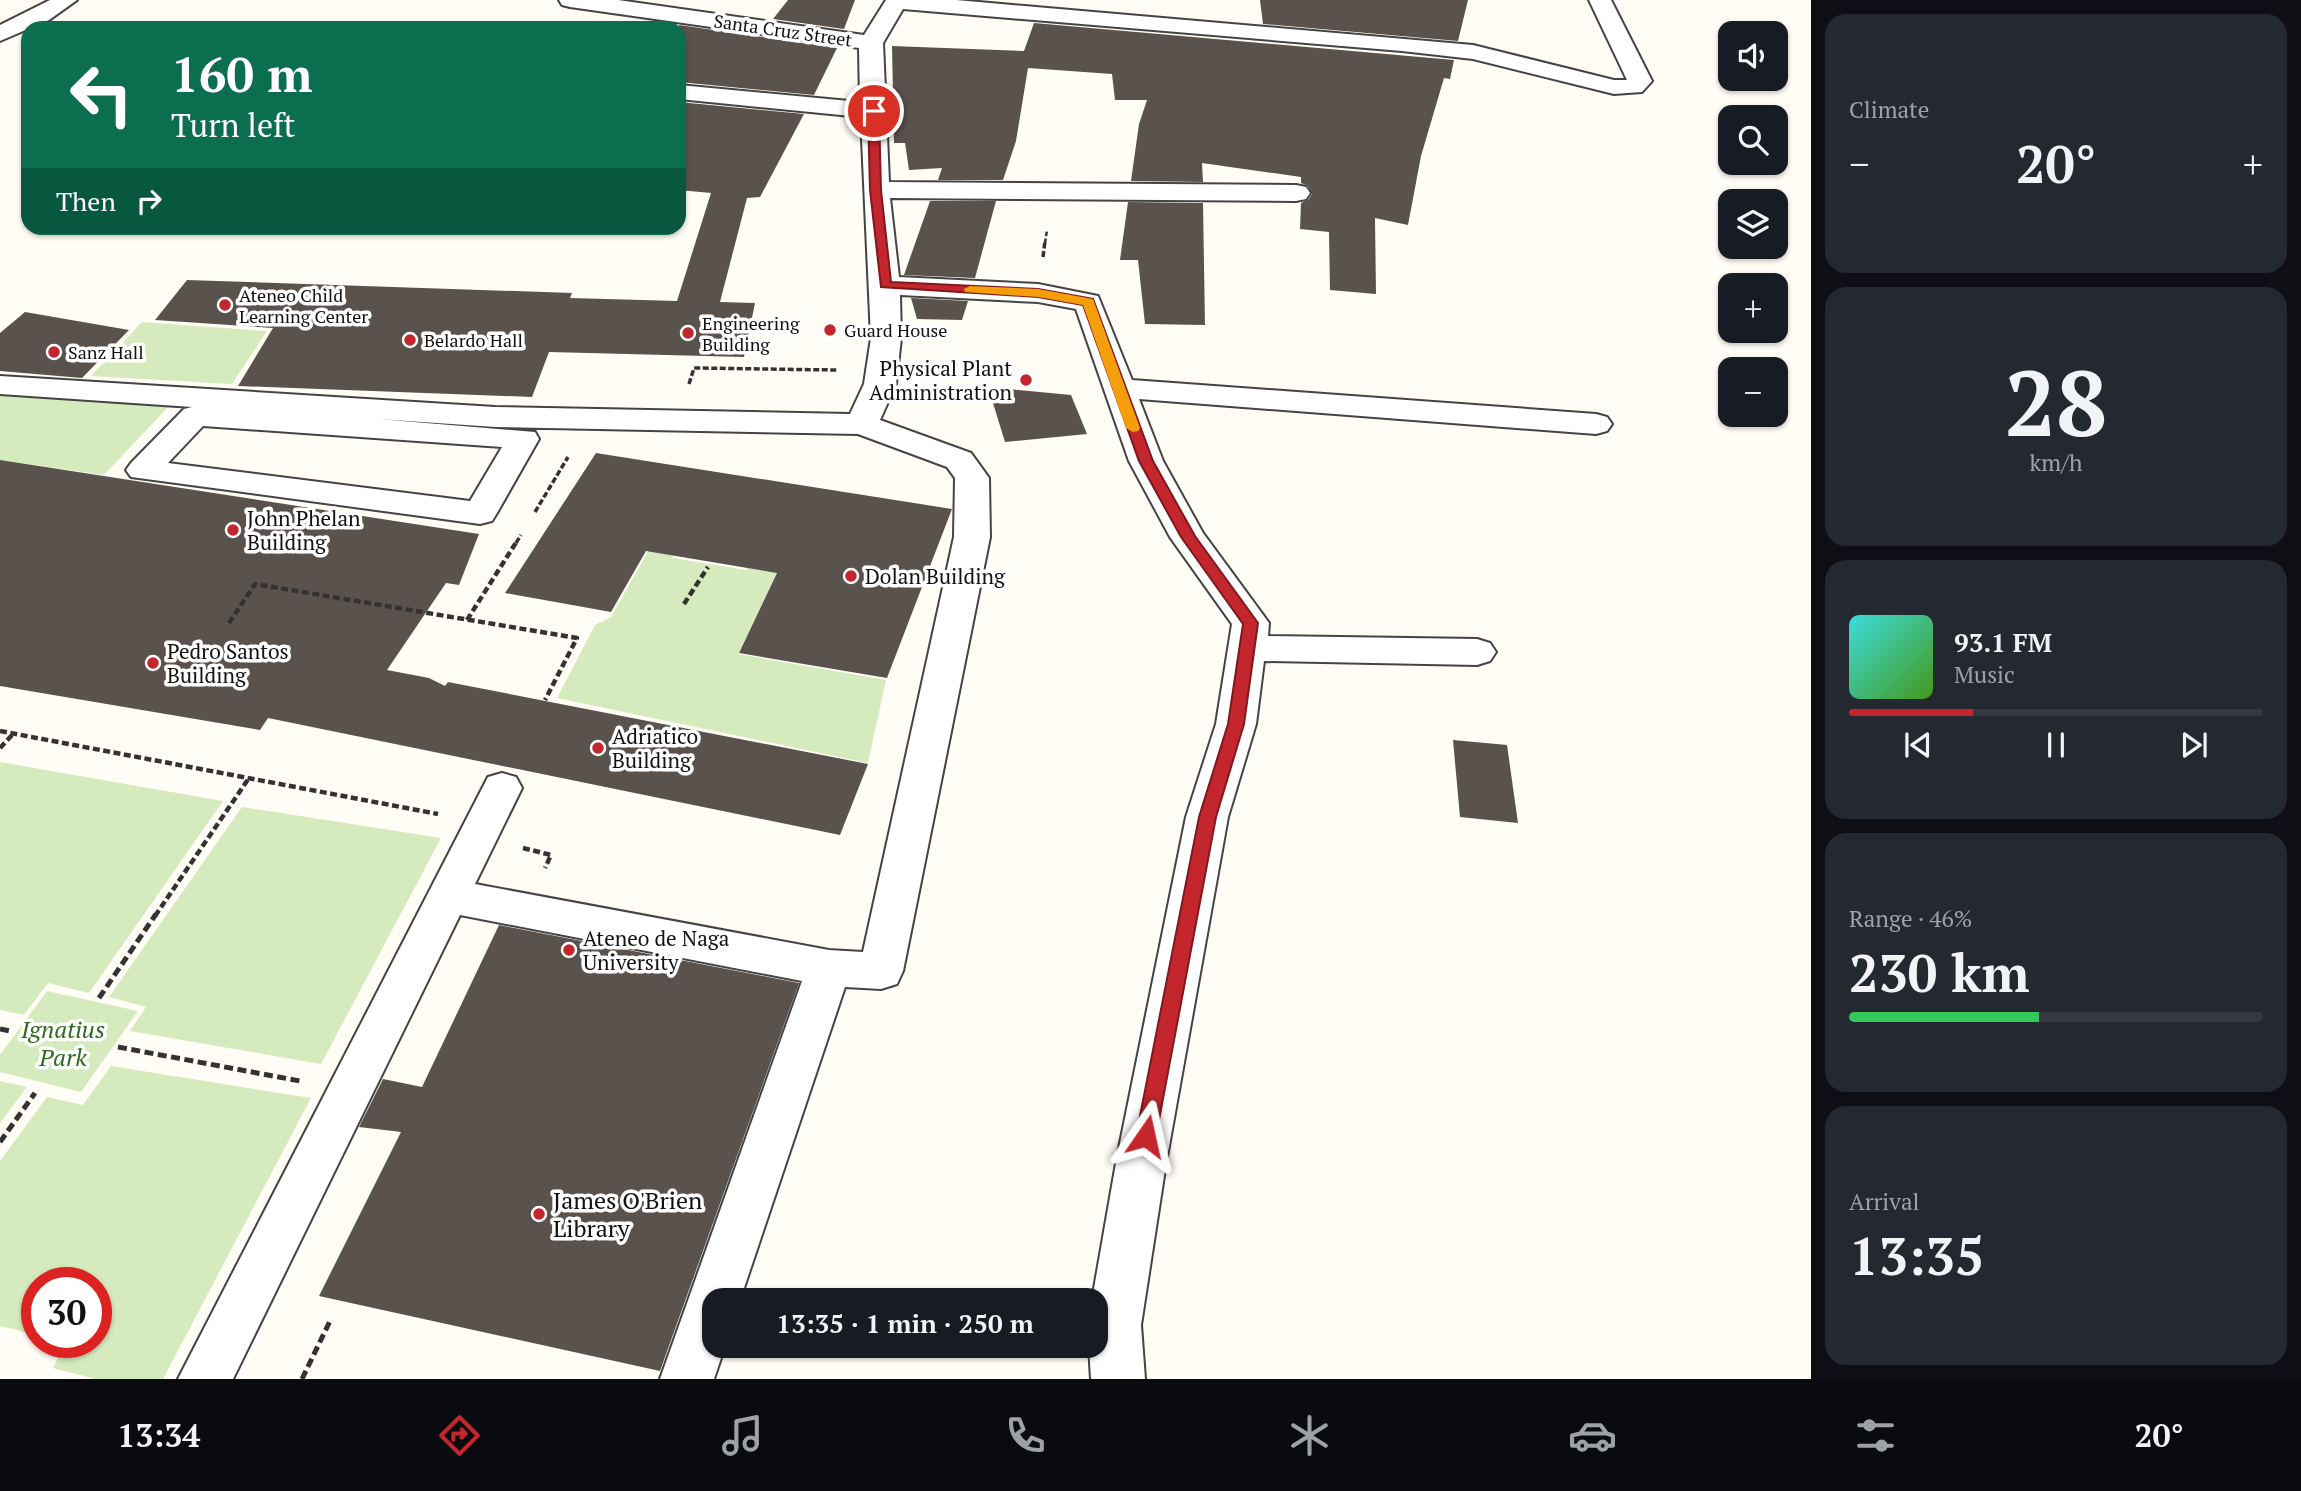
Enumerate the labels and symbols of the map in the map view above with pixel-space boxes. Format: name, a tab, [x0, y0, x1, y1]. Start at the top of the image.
street label: Santa Cruz Street	[712, 8, 854, 52]
pin	[844, 81, 904, 141]
place label: Ateneo Child Learning Center	[239, 283, 368, 328]
marker: Ateneo Child Learning Center	[217, 297, 233, 313]
place label: Engineering Building	[702, 311, 800, 356]
place label: Guard House	[844, 318, 947, 342]
marker: Guard House	[822, 322, 838, 338]
marker: Engineering Building	[680, 325, 696, 341]
place label: Belardo Hall	[424, 328, 523, 352]
marker: Belardo Hall	[402, 332, 418, 348]
place label: Sanz Hall	[68, 340, 144, 364]
marker: Sanz Hall	[46, 344, 62, 360]
place label: Physical Plant Administration	[869, 354, 1013, 406]
marker: Physical Plant Administration	[1018, 372, 1034, 388]
place label: John Phelan Building	[247, 504, 361, 556]
marker: John Phelan Building	[225, 522, 241, 538]
place label: Dolan Building	[865, 562, 1006, 590]
marker: Dolan Building	[843, 568, 859, 584]
place label: Pedro Santos Building	[167, 637, 289, 689]
marker: Pedro Santos Building	[145, 655, 161, 671]
place label: Adriatico Building	[612, 722, 698, 774]
marker: Adriatico Building	[590, 740, 606, 756]
place label: Ateneo de Naga University	[583, 924, 730, 976]
marker: Ateneo de Naga University	[561, 942, 577, 958]
park label: Ignatius Park	[20, 1013, 105, 1073]
position arrow	[1109, 1099, 1183, 1173]
place label: James O'Brien Library	[553, 1184, 702, 1244]
marker: James O'Brien Library	[531, 1206, 547, 1222]
speed limit sign: 30	[21, 1267, 112, 1358]

